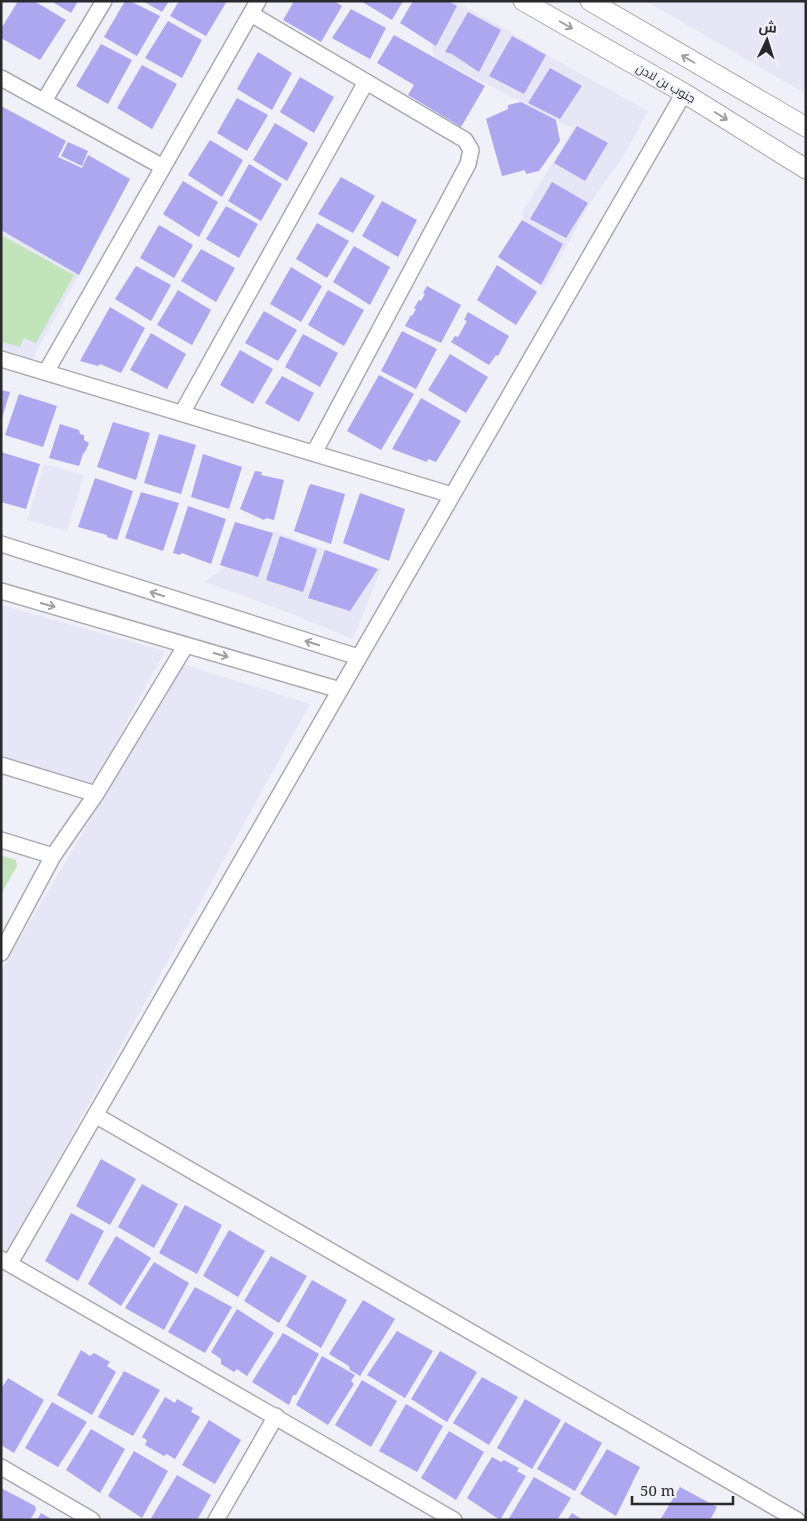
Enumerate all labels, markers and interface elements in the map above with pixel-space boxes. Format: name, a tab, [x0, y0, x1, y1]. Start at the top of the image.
north arrow	[742, 15, 792, 65]
text: ش	[758, 16, 778, 37]
one-way arrow	[558, 21, 572, 31]
one-way arrow	[682, 53, 696, 63]
street label: جنوب بن لادن	[633, 59, 699, 107]
one-way arrow	[714, 111, 728, 121]
one-way arrow	[149, 588, 165, 598]
one-way arrow	[40, 600, 56, 610]
one-way arrow	[304, 637, 320, 647]
one-way arrow	[212, 651, 228, 661]
scale bar	[632, 1474, 733, 1506]
text: 50 m	[640, 1480, 675, 1500]

